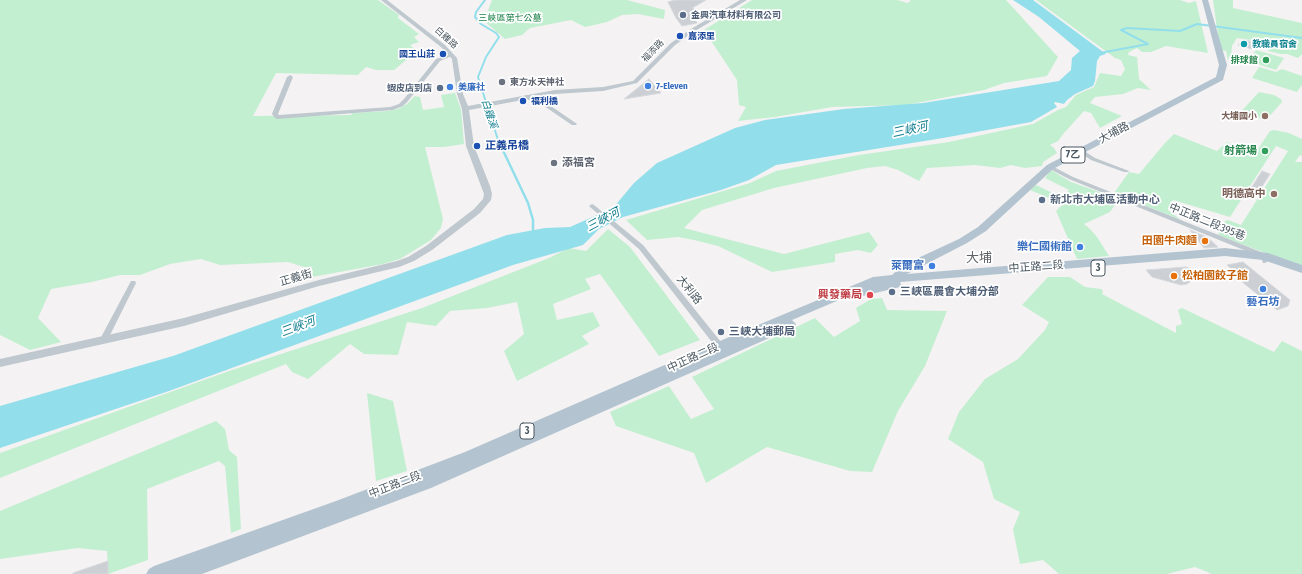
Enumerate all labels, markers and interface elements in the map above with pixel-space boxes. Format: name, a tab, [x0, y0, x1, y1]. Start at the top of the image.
marker: 金興汽車材料有限公司	[678, 10, 688, 20]
place label: 金興汽車材料有限公司	[691, 10, 781, 20]
park label: 三峽區第七公墓	[479, 13, 541, 23]
street label: 白雞路	[432, 25, 460, 51]
marker: 嘉添里	[675, 31, 685, 41]
place label: 嘉添里	[688, 31, 715, 41]
street label: 福添路	[640, 38, 666, 64]
marker: 教職員宿舍	[1239, 39, 1249, 49]
place label: 教職員宿舍	[1252, 39, 1297, 49]
place label: 國王山莊	[399, 49, 435, 59]
marker: 國王山莊	[438, 49, 448, 59]
place label: 排球館	[1231, 55, 1258, 65]
marker: 排球館	[1261, 55, 1271, 65]
marker: 東方水天神社	[497, 77, 507, 87]
place label: 東方水天神社	[510, 77, 564, 87]
marker: 7-Eleven	[643, 81, 653, 91]
place label: 7-Eleven	[656, 81, 688, 91]
marker: 美廉社	[445, 82, 455, 92]
place label: 美廉社	[458, 82, 485, 92]
place label: 蝦皮店到店	[387, 83, 432, 93]
marker: 蝦皮店到店	[435, 83, 445, 93]
marker: 福利橋	[518, 96, 528, 106]
place label: 福利橋	[531, 96, 558, 106]
water label: 白雞溪	[479, 98, 499, 130]
place label: 大埔國小	[1221, 111, 1257, 121]
marker: 大埔國小	[1260, 111, 1270, 121]
water label: 三峽河	[891, 119, 929, 141]
street label: 大埔路	[1096, 119, 1132, 147]
place label: 正義吊橋	[485, 139, 529, 153]
marker: 正義吊橋	[472, 141, 482, 151]
place label: 射箭場	[1224, 144, 1257, 158]
marker: 射箭場	[1260, 146, 1270, 156]
road number: 7乙	[1061, 147, 1085, 163]
place label: 添福宮	[562, 156, 595, 170]
marker: 添福宮	[549, 158, 559, 168]
place label: 明德高中	[1222, 187, 1266, 201]
marker: 明德高中	[1269, 189, 1279, 199]
place label: 新北市大埔區活動中心	[1050, 193, 1160, 207]
marker: 新北市大埔區活動中心	[1037, 195, 1047, 205]
street label: 中正路二段395巷	[1167, 201, 1247, 243]
water label: 三峽河	[584, 205, 622, 235]
place label: 田園牛肉麵	[1142, 234, 1197, 248]
marker: 田園牛肉麵	[1200, 236, 1210, 246]
place label: 樂仁國術館	[1017, 240, 1072, 254]
marker: 樂仁國術館	[1075, 242, 1085, 252]
district label: 大埔	[966, 250, 992, 266]
street label: 中正路二段	[1008, 258, 1064, 276]
place label: 萊爾富	[891, 259, 924, 273]
road number: 3	[1091, 260, 1105, 276]
marker: 萊爾富	[927, 261, 937, 271]
street label: 正義街	[278, 267, 314, 289]
place label: 松柏園餃子館	[1182, 269, 1248, 283]
marker: 松柏園餃子館	[1169, 271, 1179, 281]
street label: 大利路	[674, 273, 704, 307]
marker: 藝石坊	[1258, 284, 1268, 294]
place label: 三峽區農會大埔分部	[900, 285, 999, 299]
marker: 三峽區農會大埔分部	[887, 287, 897, 297]
place label: 興發藥局	[818, 288, 862, 302]
marker: 興發藥局	[865, 290, 875, 300]
place label: 藝石坊	[1247, 295, 1279, 309]
water label: 三峽河	[279, 314, 317, 340]
place label: 三峽大埔郵局	[729, 325, 795, 339]
marker: 三峽大埔郵局	[716, 327, 726, 337]
street label: 中正路二段	[665, 341, 721, 375]
road number: 3	[520, 423, 534, 439]
street label: 中正路二段	[367, 469, 423, 501]

